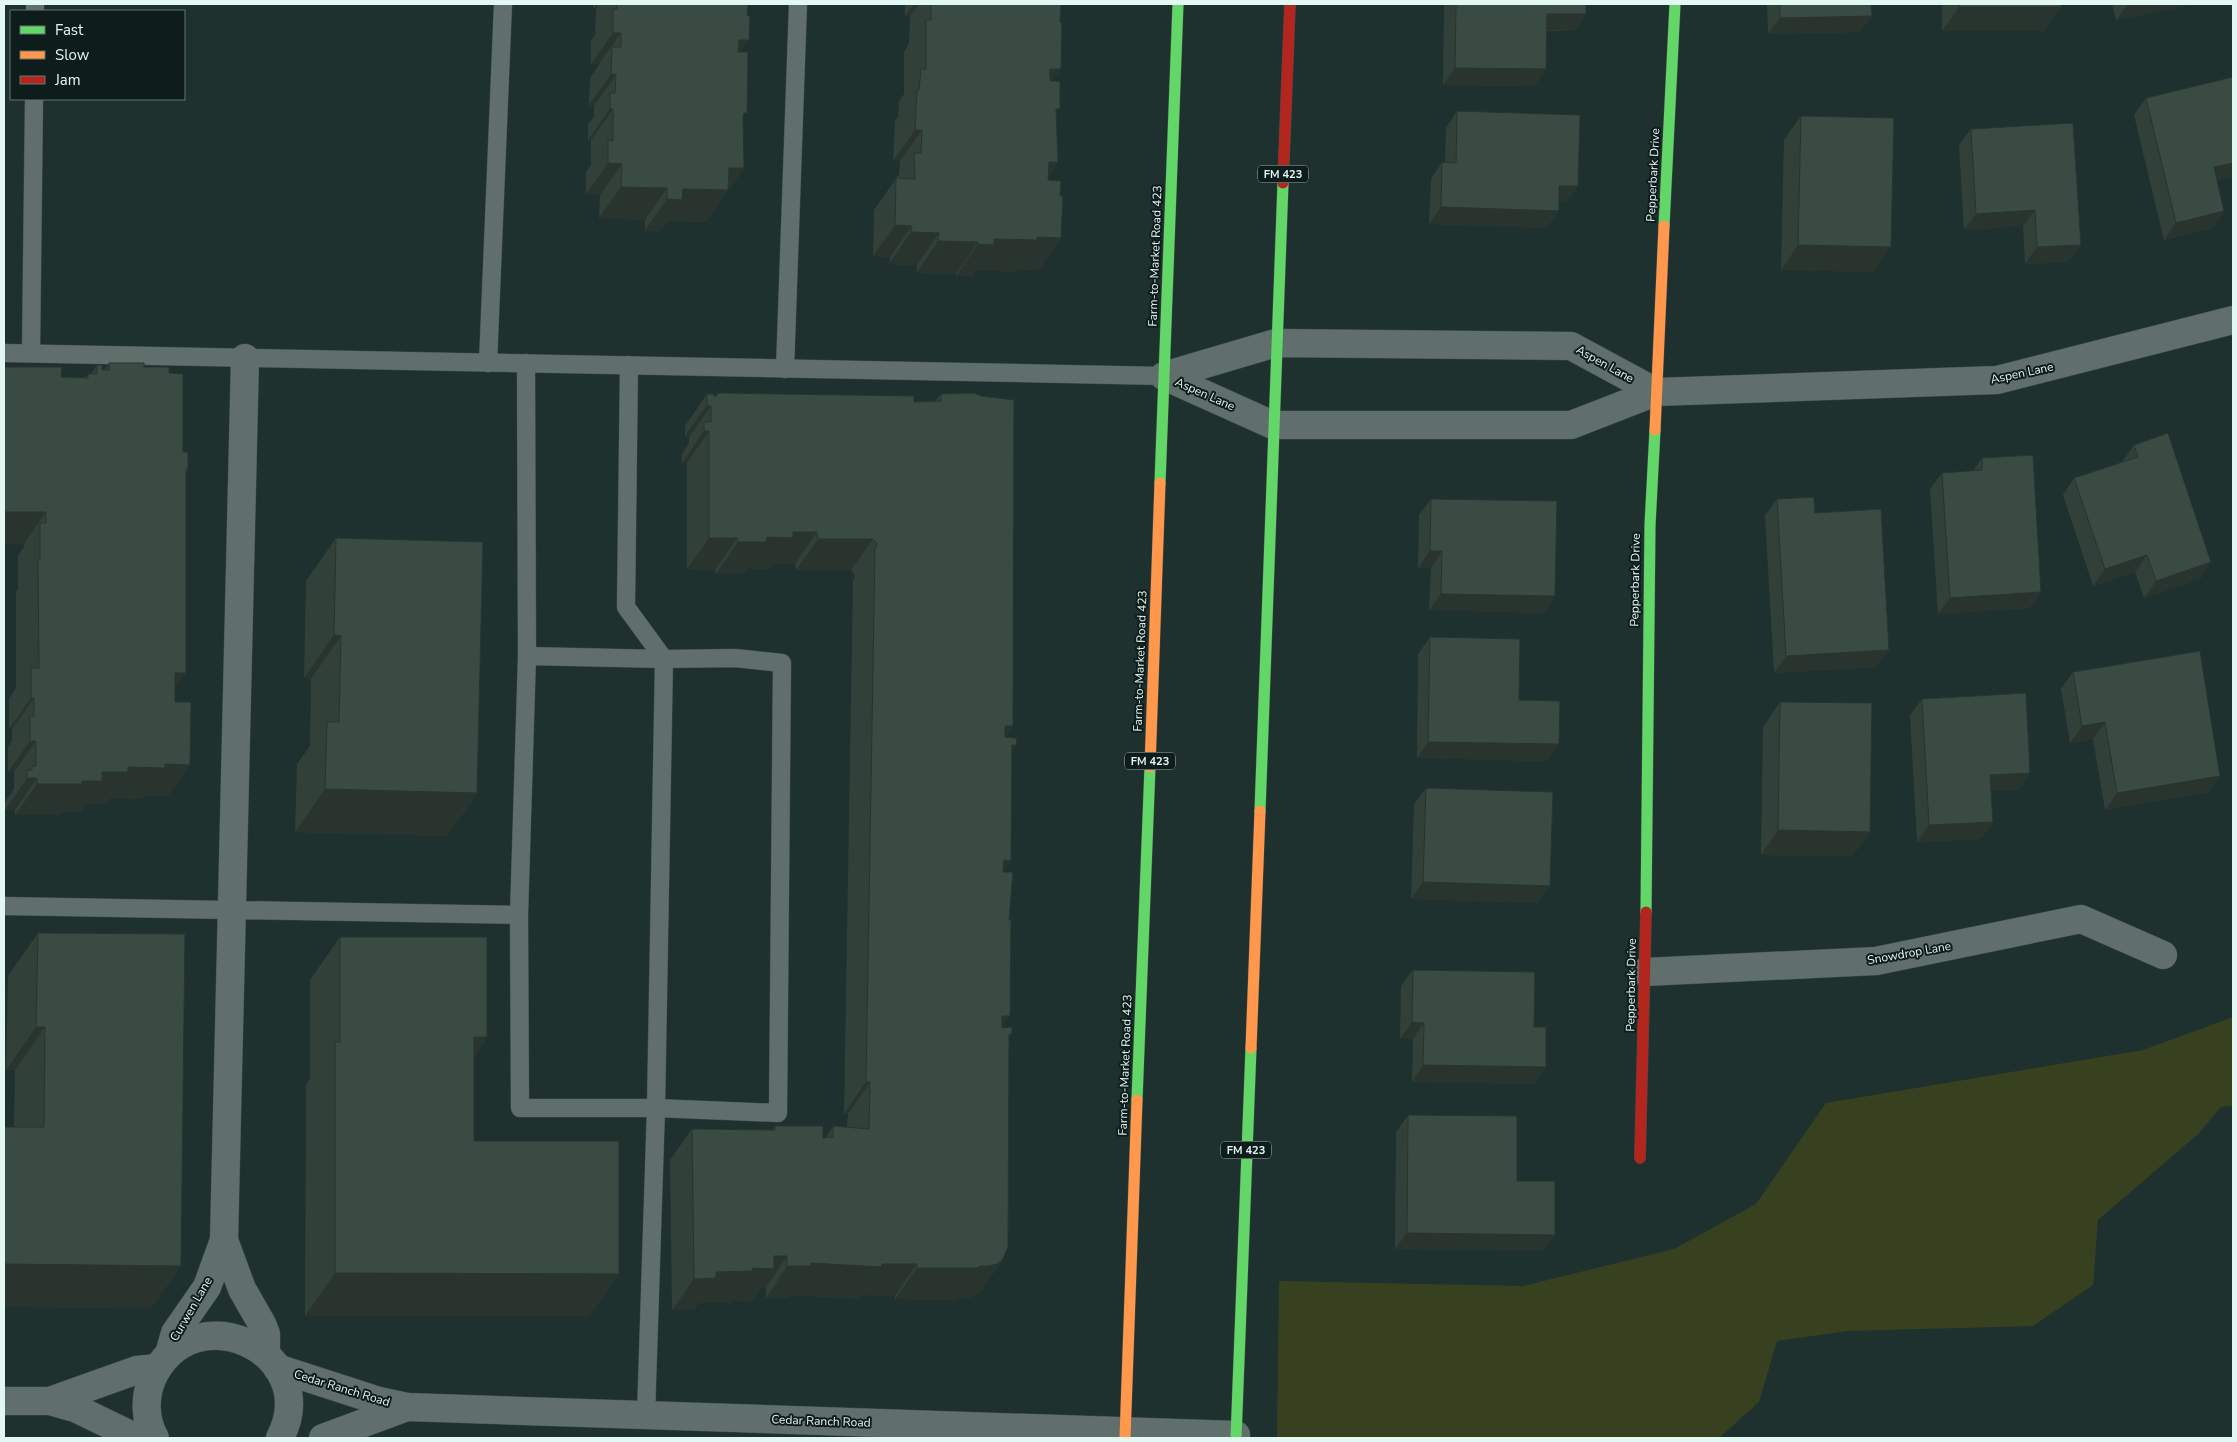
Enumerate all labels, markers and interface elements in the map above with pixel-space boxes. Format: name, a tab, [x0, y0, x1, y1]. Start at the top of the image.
legend	[10, 10, 185, 100]
text: Fast	[55, 20, 84, 40]
text: Slow	[55, 45, 90, 65]
text: Jam	[54, 70, 81, 90]
street label: Pepperbark Drive	[1643, 128, 1663, 222]
road number: FM 423	[1258, 165, 1308, 182]
street label: Farm-to-Market Road 423	[1145, 185, 1165, 327]
street label: Aspen Lane	[1573, 342, 1637, 386]
street label: Aspen Lane	[1989, 359, 2055, 387]
street label: Aspen Lane	[1173, 374, 1237, 414]
street label: Pepperbark Drive	[1626, 533, 1644, 627]
street label: Farm-to-Market Road 423	[1130, 590, 1150, 732]
road number: FM 423	[1125, 752, 1175, 769]
street label: Pepperbark Drive	[1622, 938, 1640, 1032]
street label: Snowdrop Lane	[1866, 938, 1952, 968]
street label: Farm-to-Market Road 423	[1115, 994, 1135, 1136]
road number: FM 423	[1221, 1142, 1271, 1158]
street label: Curwen Lane	[166, 1274, 216, 1344]
street label: Cedar Ranch Road	[292, 1366, 392, 1410]
street label: Cedar Ranch Road	[771, 1411, 871, 1431]

